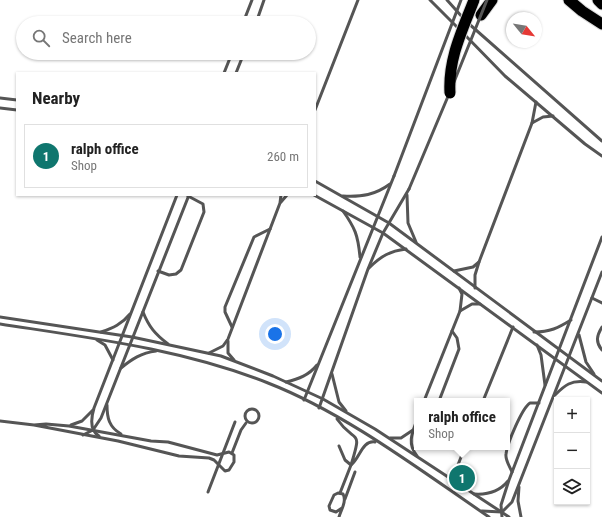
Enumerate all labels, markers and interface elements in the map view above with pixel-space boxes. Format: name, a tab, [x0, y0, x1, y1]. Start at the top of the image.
north arrow	[506, 12, 542, 48]
search box	[16, 16, 316, 60]
icon: search	[30, 27, 52, 49]
text: Search here	[62, 29, 132, 47]
text: Nearby	[32, 88, 80, 108]
text: ralph office	[71, 140, 139, 158]
text: 1	[43, 149, 49, 164]
text: 260 m	[267, 149, 299, 164]
text: Shop	[71, 158, 97, 173]
your location	[265, 324, 285, 344]
map controls	[554, 397, 590, 505]
button: +	[554, 397, 590, 433]
popup	[414, 398, 510, 450]
text: ralph office	[428, 408, 496, 426]
text: Shop	[428, 426, 454, 441]
button: −	[554, 433, 590, 469]
pin: 1	[449, 463, 475, 493]
button: layers	[554, 469, 590, 505]

